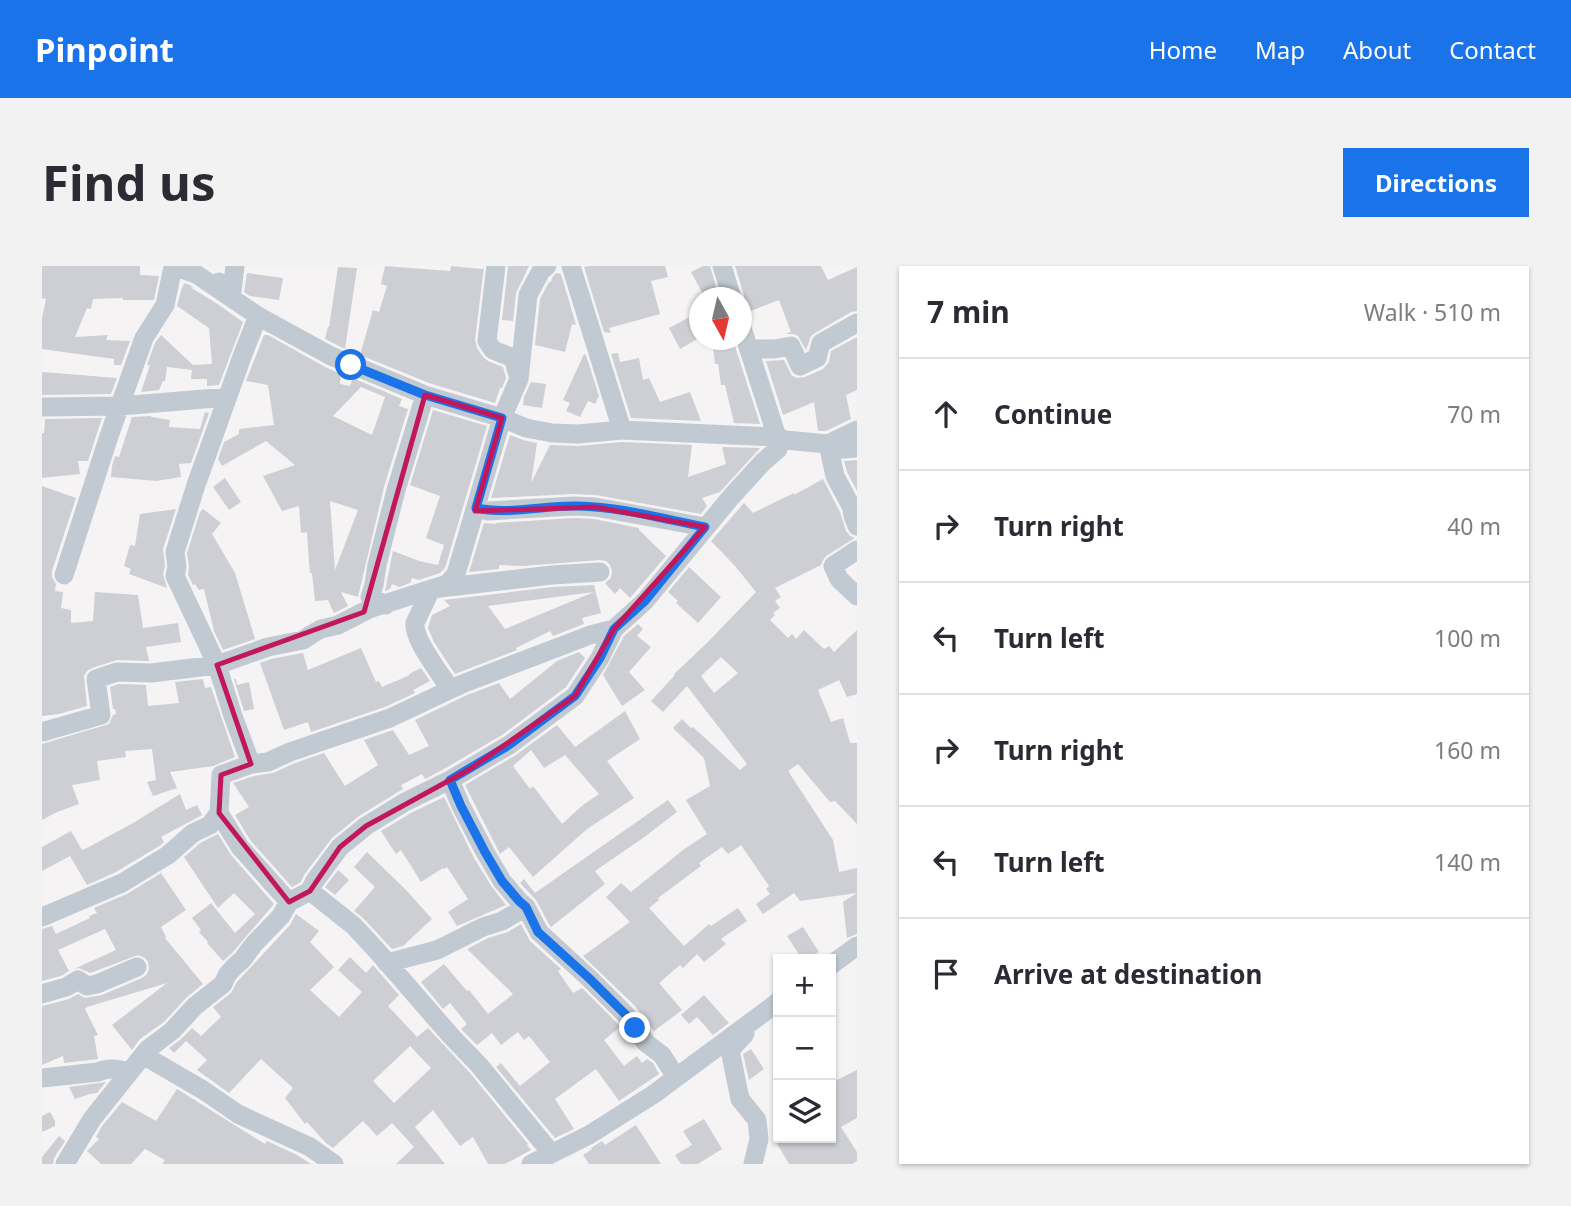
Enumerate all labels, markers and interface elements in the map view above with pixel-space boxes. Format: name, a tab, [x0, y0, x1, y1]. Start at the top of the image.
text: Pinpoint	[35, 27, 174, 72]
text: Home	[1149, 33, 1217, 66]
text: Map	[1255, 33, 1305, 66]
text: About	[1343, 33, 1411, 66]
text: Contact	[1449, 33, 1536, 66]
button: Directions	[1343, 148, 1529, 217]
text: Find us	[42, 149, 216, 215]
north arrow	[689, 287, 752, 350]
text: 7 min	[927, 291, 1010, 332]
text: Walk · 510 m	[1364, 296, 1501, 328]
route start	[335, 349, 366, 380]
icon: ahead	[927, 395, 965, 433]
text: Continue	[994, 396, 1112, 432]
text: 70 m	[1447, 398, 1501, 430]
icon: right	[927, 507, 965, 545]
text: Turn right	[994, 508, 1124, 544]
text: 40 m	[1447, 510, 1501, 542]
icon: left	[927, 619, 965, 657]
text: Turn left	[994, 620, 1105, 656]
text: 100 m	[1434, 622, 1501, 654]
icon: right	[927, 731, 965, 769]
text: Turn right	[994, 732, 1124, 768]
text: 160 m	[1434, 734, 1501, 766]
icon: left	[927, 843, 965, 881]
text: Turn left	[994, 844, 1105, 880]
text: 140 m	[1434, 846, 1501, 878]
map controls	[773, 954, 836, 1143]
button: +	[773, 954, 836, 1017]
icon: arrive	[927, 955, 965, 993]
text: Arrive at destination	[994, 956, 1263, 992]
route end	[619, 1012, 650, 1043]
button: −	[773, 1017, 836, 1080]
button: layers	[773, 1080, 836, 1143]

